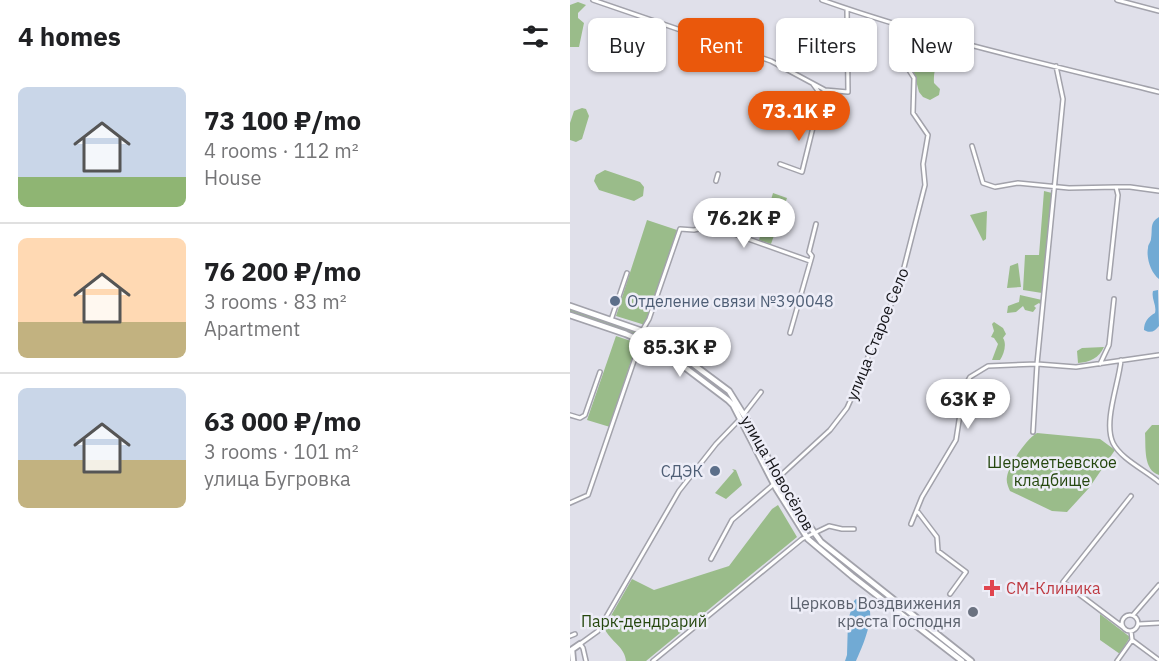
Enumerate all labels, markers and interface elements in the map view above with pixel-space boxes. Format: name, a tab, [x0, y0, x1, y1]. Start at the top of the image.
chip: Buy	[588, 18, 666, 72]
chip: Rent	[678, 18, 764, 72]
chip: Filters	[776, 18, 877, 72]
chip: New	[889, 18, 974, 72]
text: 4 homes	[18, 19, 121, 53]
icon: filters	[519, 20, 552, 53]
pin: 73.1K ₽	[744, 91, 854, 142]
text: 73.1K ₽	[762, 97, 836, 124]
text: 73 100 ₽/mo	[204, 103, 361, 137]
icon: home	[66, 111, 138, 183]
text: 4 rooms · 112 m²	[204, 137, 359, 164]
text: House	[204, 164, 261, 191]
pin: 76.2K ₽	[689, 198, 799, 249]
text: 76.2K ₽	[707, 204, 781, 231]
text: 76 200 ₽/mo	[204, 254, 361, 288]
icon: home	[66, 262, 138, 334]
street label: улица Старое Село	[841, 265, 913, 403]
text: 3 rooms · 83 m²	[204, 288, 347, 315]
place label: Отделение связи №390048	[627, 291, 834, 311]
marker: Отделение связи №390048	[608, 294, 622, 308]
text: Apartment	[204, 315, 300, 342]
pin: 85.3K ₽	[625, 327, 735, 378]
text: 85.3K ₽	[643, 333, 717, 360]
pin: 63K ₽	[926, 379, 1010, 430]
text: 63K ₽	[940, 385, 996, 412]
text: 63 000 ₽/mo	[204, 404, 361, 438]
icon: home	[66, 412, 138, 484]
street label: улица Новосёлов	[737, 412, 819, 534]
text: 3 rooms · 101 m²	[204, 438, 359, 465]
park label: Шереметьевское кладбище	[987, 452, 1117, 490]
place label: СДЭК	[661, 461, 703, 481]
marker: СДЭК	[708, 464, 722, 478]
text: улица Бугровка	[204, 465, 351, 492]
place label: СМ-Клиника	[1006, 578, 1101, 598]
marker: СМ-Клиника	[983, 579, 1001, 597]
place label: Церковь Воздвижения креста Господня	[789, 593, 961, 631]
marker: Церковь Воздвижения креста Господня	[966, 605, 980, 619]
park label: Парк-дендрарий	[581, 611, 707, 631]

